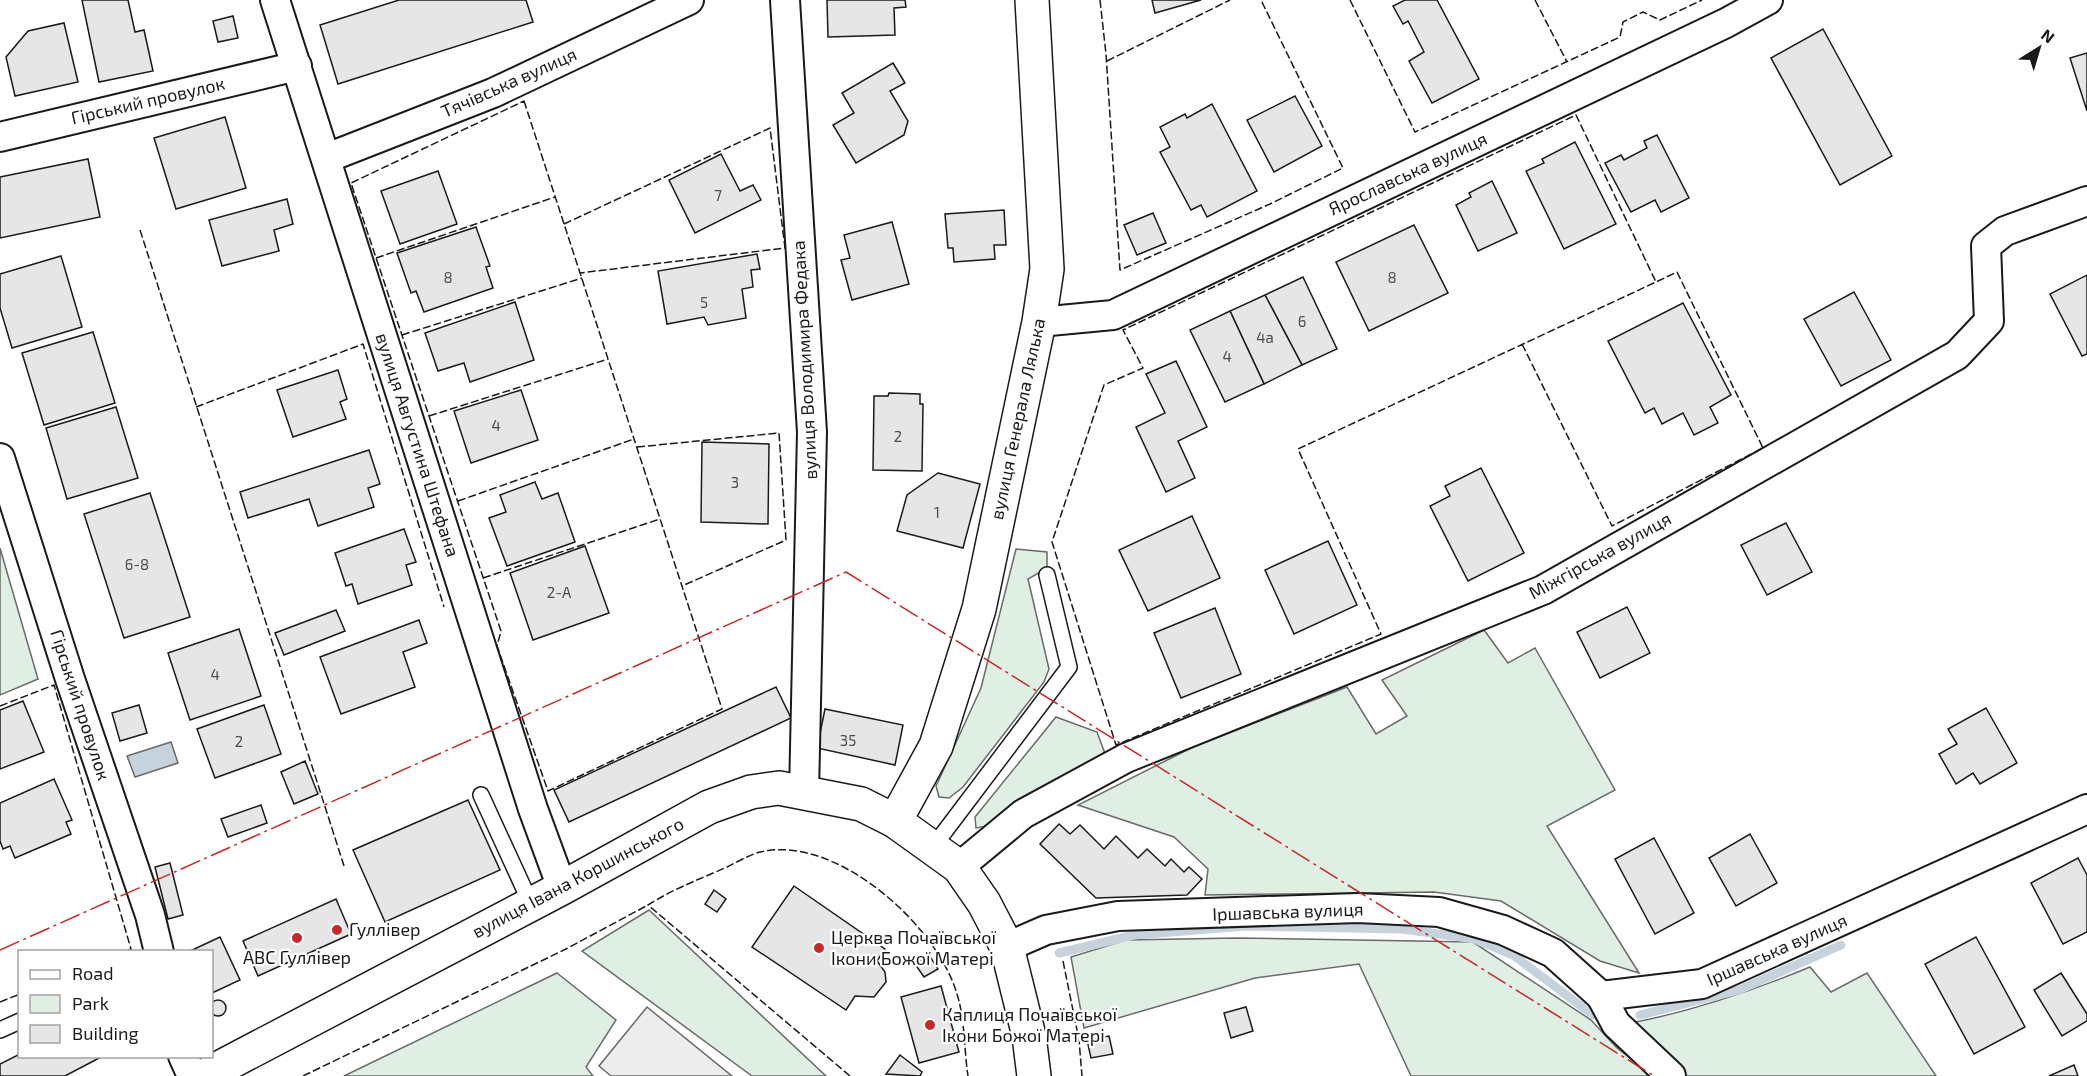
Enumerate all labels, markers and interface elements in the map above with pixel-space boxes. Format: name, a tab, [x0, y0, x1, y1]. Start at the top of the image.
north arrow	[2009, 18, 2069, 78]
text: N	[2038, 25, 2059, 47]
street label: Тячівська вулиця	[437, 42, 580, 122]
street label: Гірський провулок	[69, 72, 227, 128]
street label: Ярославська вулиця	[1325, 127, 1490, 219]
house number: 7	[714, 186, 722, 204]
street label: вулиця Володимира Федака	[787, 240, 821, 480]
house number: 8	[443, 268, 453, 286]
house number: 8	[1387, 268, 1397, 286]
house number: 5	[700, 293, 708, 311]
house number: 6	[1298, 312, 1306, 330]
street label: вулиця Генерала Лялька	[985, 316, 1049, 522]
house number: 4а	[1256, 328, 1274, 346]
street label: вулиця Августина Штефана	[371, 330, 465, 559]
house number: 4	[1222, 347, 1232, 365]
house number: 4	[491, 416, 501, 434]
house number: 2	[894, 427, 902, 445]
house number: 3	[731, 473, 739, 491]
house number: 1	[934, 503, 940, 521]
street label: Міжгірська вулиця	[1524, 507, 1675, 603]
house number: 6-8	[125, 555, 149, 573]
house number: 2-А	[547, 583, 572, 601]
street label: Гірський провулок	[46, 627, 116, 783]
house number: 4	[210, 665, 220, 683]
house number: 35	[840, 731, 856, 749]
house number: 2	[235, 732, 243, 750]
street label: вулиця Івана Коршинського	[468, 812, 687, 942]
street label: Іршавська вулиця	[1212, 897, 1364, 925]
street label: Іршавська вулиця	[1703, 908, 1850, 990]
place label: Гуллівер	[349, 918, 421, 940]
marker: Гуллівер	[330, 923, 344, 937]
place label: Церква Почаївської Ікони Божої Матері	[831, 926, 997, 969]
marker: АВС Гуллівер	[290, 931, 304, 945]
marker: Церква Почаївської Ікони Божої Матері	[812, 941, 826, 955]
place label: АВС Гуллівер	[243, 946, 351, 968]
legend	[18, 950, 213, 1058]
text: Road	[72, 962, 113, 984]
text: Park	[72, 992, 109, 1014]
place label: Каплиця Почаївської Ікони Божої Матері	[942, 1003, 1118, 1046]
marker: Каплиця Почаївської Ікони Божої Матері	[923, 1018, 937, 1032]
text: Building	[72, 1022, 139, 1044]

